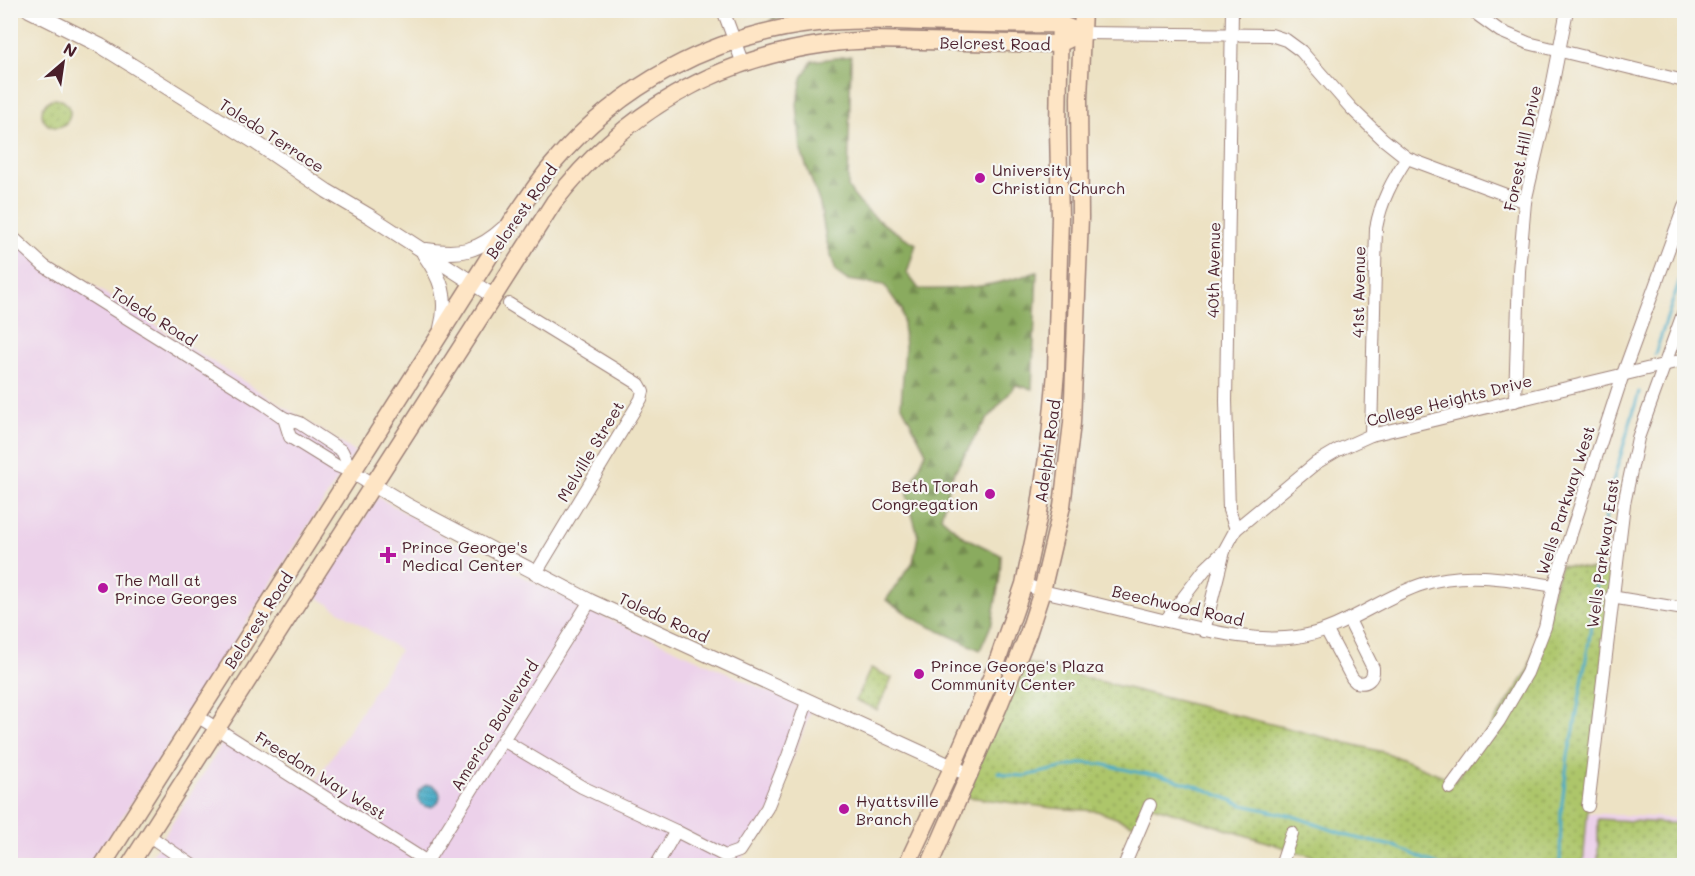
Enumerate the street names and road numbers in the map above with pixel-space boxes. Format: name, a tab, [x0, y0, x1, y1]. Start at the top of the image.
street label: Belcrest Road	[939, 32, 1051, 54]
street label: Forest Hill Drive	[1498, 83, 1546, 213]
street label: Toledo Terrace	[215, 93, 329, 177]
street label: Belcrest Road	[481, 160, 561, 262]
street label: 40th Avenue	[1202, 222, 1224, 318]
street label: 41st Avenue	[1347, 246, 1369, 338]
street label: Toledo Road	[107, 281, 201, 351]
street label: College Heights Drive	[1364, 369, 1534, 431]
street label: Melville Street	[552, 397, 628, 505]
street label: Adelphi Road	[1029, 398, 1065, 504]
street label: Wells Parkway West	[1531, 423, 1599, 577]
street label: Wells Parkway East	[1581, 477, 1623, 629]
street label: Belcrest Road	[219, 568, 297, 672]
street label: Beechwood Road	[1110, 580, 1246, 630]
street label: Toledo Road	[616, 587, 712, 647]
street label: America Boulevard	[445, 656, 543, 794]
street label: Freedom Way West	[252, 726, 390, 824]

